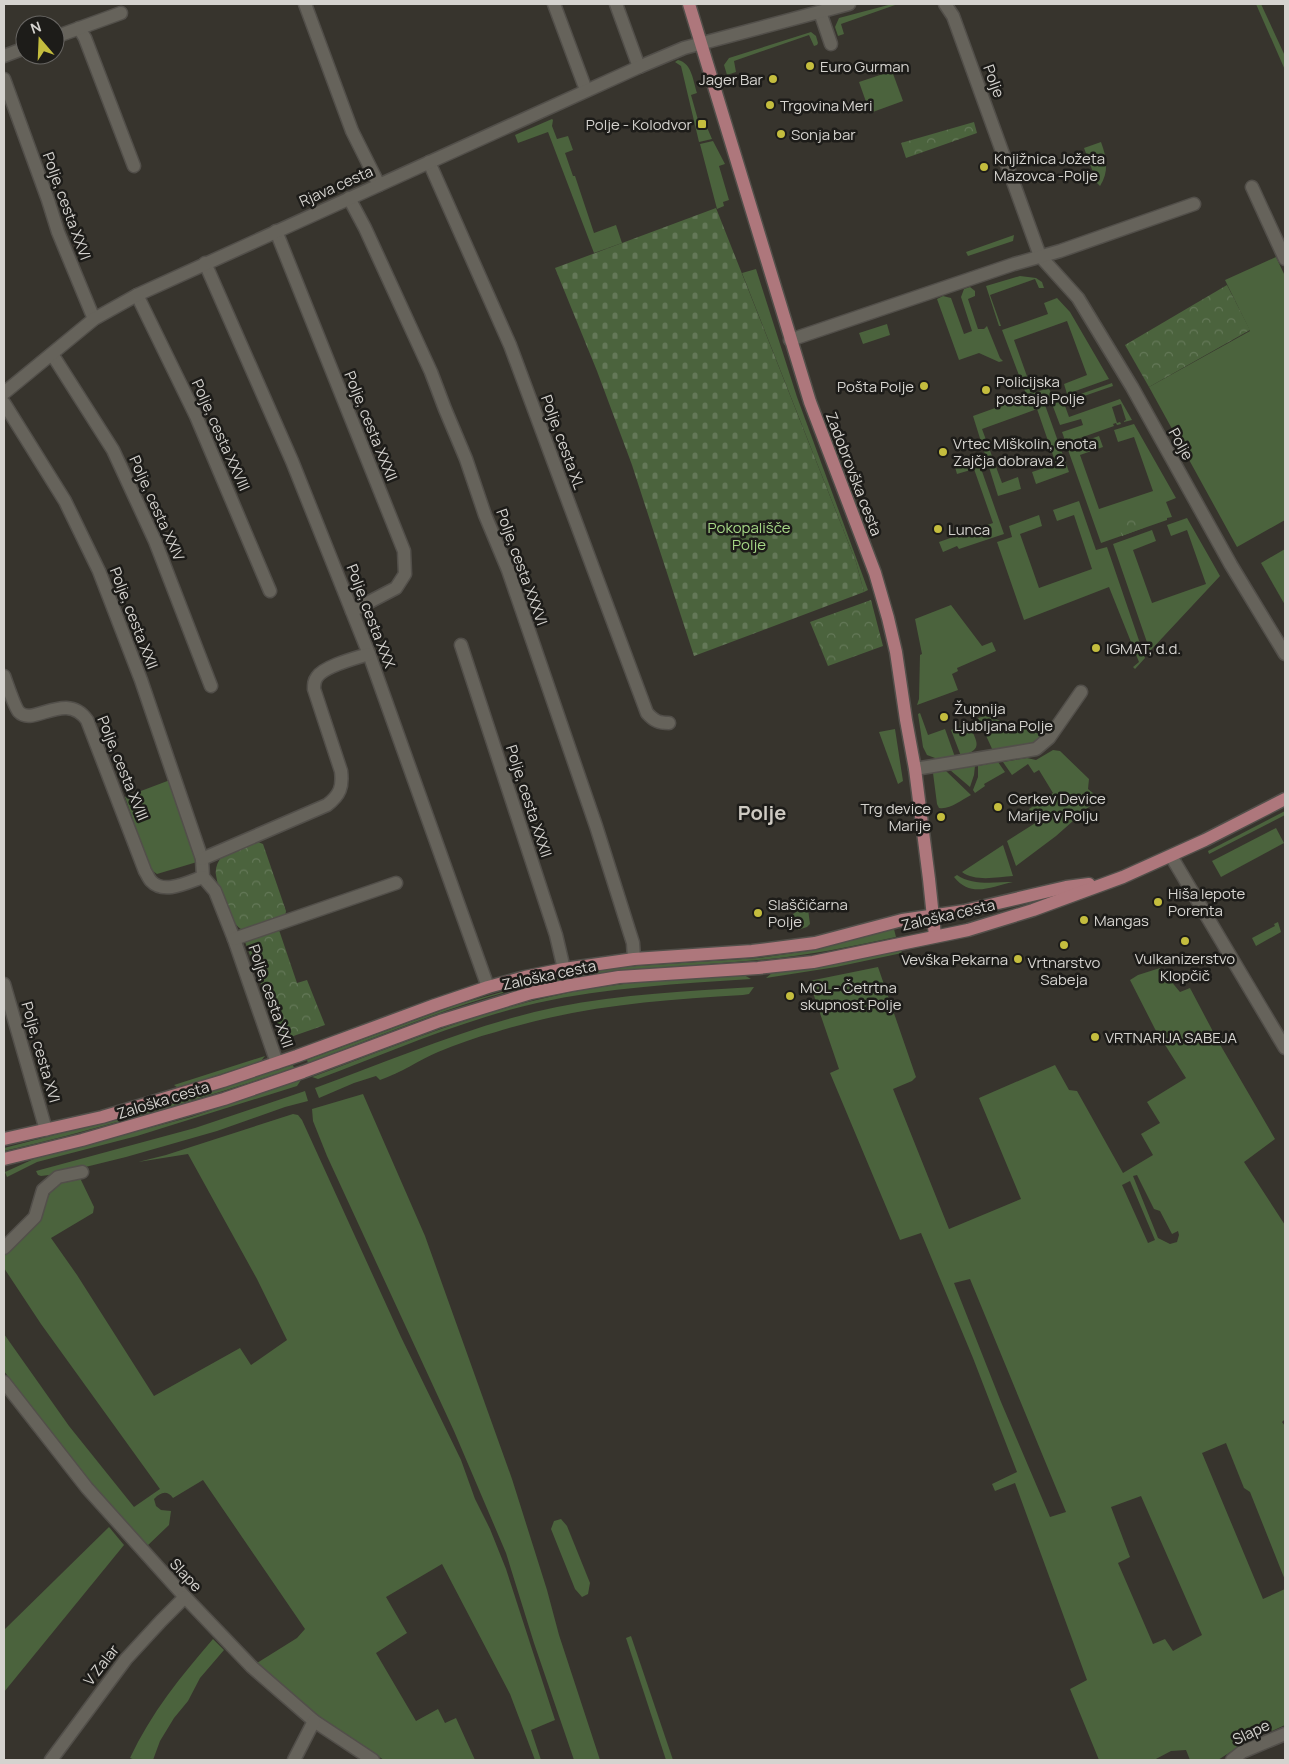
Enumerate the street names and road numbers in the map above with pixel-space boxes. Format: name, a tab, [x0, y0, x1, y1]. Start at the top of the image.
street label: Polje	[978, 61, 1010, 101]
street label: Polje, cesta XXVI	[38, 149, 96, 263]
street label: Rjava cesta	[296, 160, 376, 212]
street label: Polje, cesta XXXII	[339, 368, 403, 484]
street label: Polje, cesta XXVIII	[187, 376, 255, 494]
street label: Polje, cesta XL	[536, 392, 590, 493]
street label: Zadobrovška cesta	[821, 409, 887, 539]
street label: Polje	[1164, 424, 1199, 464]
street label: Polje, cesta XXIV	[124, 452, 190, 564]
street label: Polje, cesta XXXVI	[491, 506, 553, 628]
street label: Polje, cesta XXX	[342, 561, 400, 671]
street label: Polje, cesta XXII	[105, 564, 163, 672]
street label: Polje, cesta XVIII	[92, 712, 154, 824]
street label: Polje, cesta XXXII	[501, 742, 557, 860]
street label: Zaloška cesta	[899, 894, 997, 936]
street label: Polje, cesta XXII	[244, 942, 298, 1050]
street label: Zaloška cesta	[500, 955, 598, 995]
street label: Polje, cesta XVI	[17, 999, 65, 1105]
street label: Zaloška cesta	[114, 1076, 212, 1124]
street label: Slape	[165, 1554, 207, 1596]
street label: V Zalar	[78, 1640, 124, 1690]
street label: Slape	[1229, 1714, 1273, 1750]

